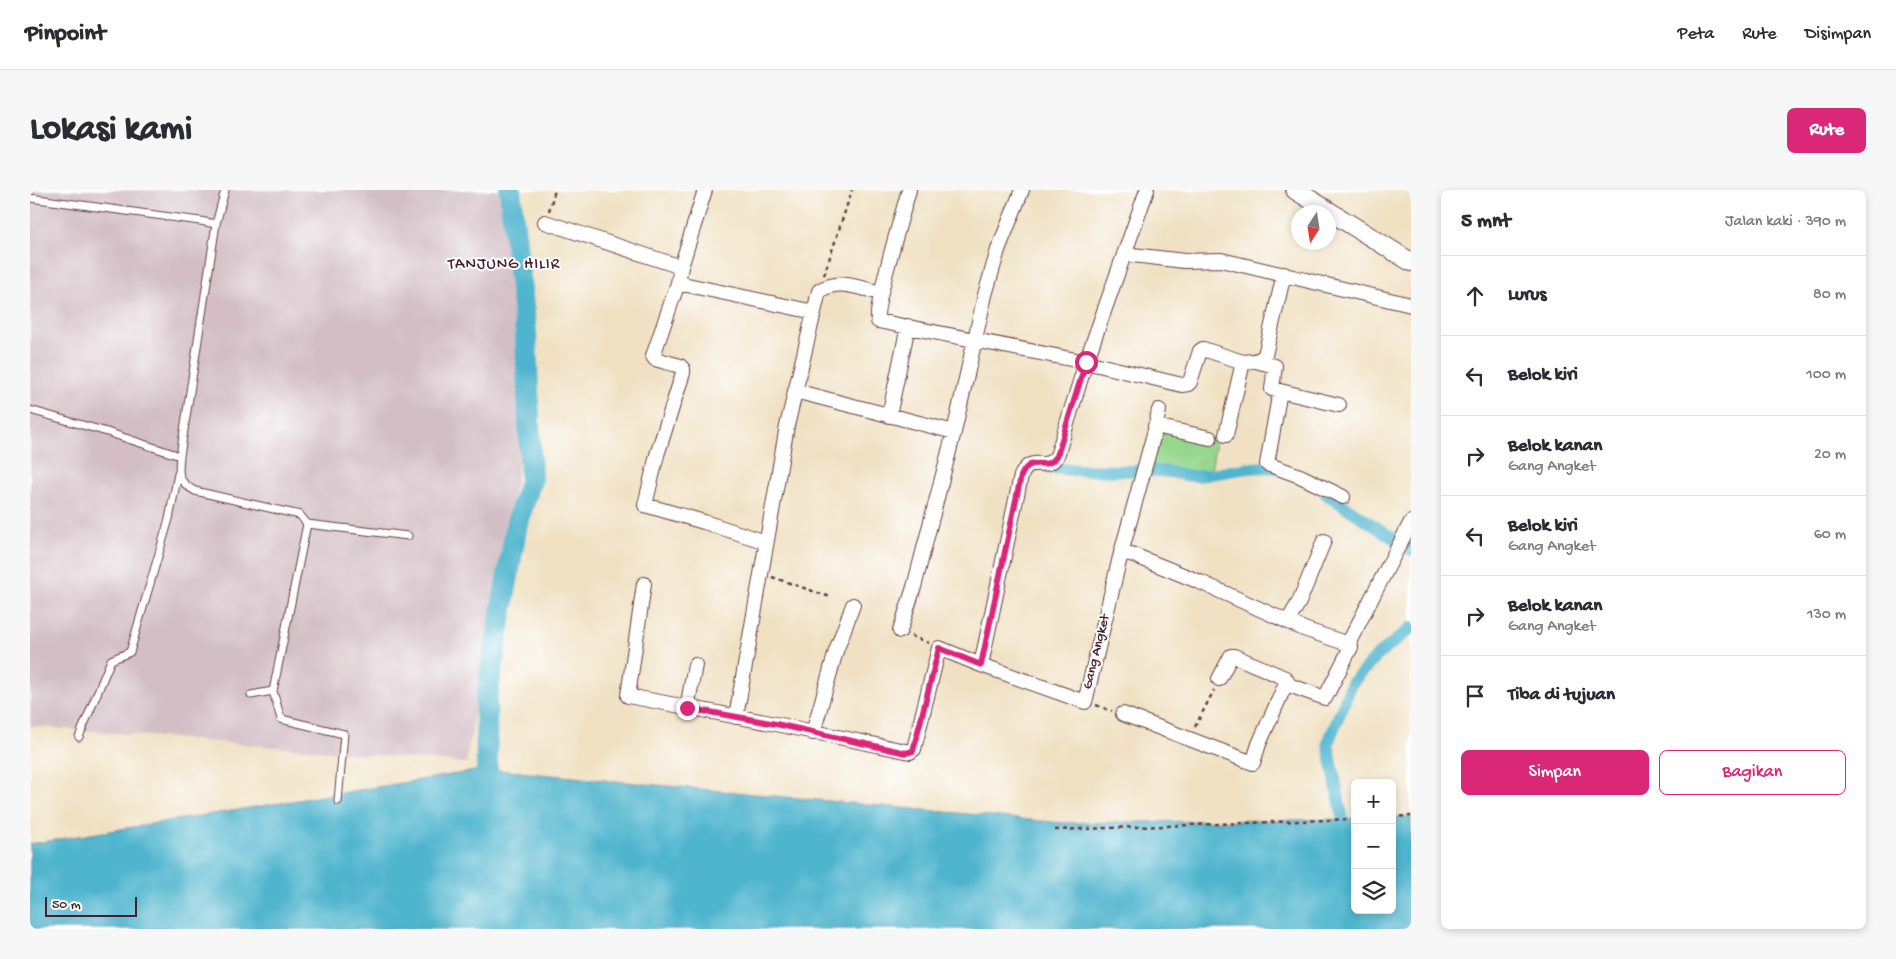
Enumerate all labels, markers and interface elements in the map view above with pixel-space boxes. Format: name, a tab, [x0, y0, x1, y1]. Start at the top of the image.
text: Pinpoint	[25, 20, 106, 49]
text: Peta	[1678, 24, 1714, 45]
text: Rute	[1742, 24, 1777, 45]
text: Disimpan	[1805, 24, 1871, 45]
button: Rute	[1787, 108, 1866, 153]
text: Lokasi kami	[30, 110, 192, 151]
north arrow	[1291, 205, 1336, 250]
text: 5 mnt	[1461, 210, 1510, 235]
text: Jalan kaki · 390 m	[1725, 213, 1846, 232]
district label: TANJUNG HILIR	[447, 256, 560, 275]
icon: ahead	[1461, 282, 1489, 310]
text: Lurus	[1508, 284, 1547, 307]
text: 80 m	[1813, 286, 1846, 305]
route start	[1075, 351, 1098, 374]
icon: left	[1461, 362, 1489, 390]
text: Belok kiri	[1508, 364, 1578, 387]
text: 100 m	[1806, 366, 1846, 385]
text: Belok kanan	[1508, 435, 1602, 458]
icon: right	[1461, 442, 1489, 470]
text: 20 m	[1814, 446, 1846, 465]
text: Gang Angket	[1508, 458, 1596, 477]
text: Belok kiri	[1508, 515, 1578, 538]
icon: left	[1461, 522, 1489, 550]
text: 60 m	[1814, 526, 1846, 545]
text: Gang Angket	[1508, 538, 1596, 557]
text: Belok kanan	[1508, 595, 1602, 618]
icon: right	[1461, 602, 1489, 630]
text: 130 m	[1807, 606, 1846, 625]
street label: Gang Angket	[1079, 612, 1115, 691]
text: Gang Angket	[1508, 618, 1596, 637]
icon: arrive	[1461, 682, 1489, 710]
text: Tiba di tujuan	[1508, 684, 1615, 707]
route end	[676, 697, 699, 720]
button: Simpan	[1461, 750, 1649, 795]
button: Bagikan	[1659, 750, 1846, 795]
map controls	[1351, 779, 1396, 914]
button: +	[1351, 779, 1396, 824]
button: −	[1351, 824, 1396, 869]
button: layers	[1351, 869, 1396, 914]
scale bar	[45, 894, 138, 917]
text: 50 m	[52, 897, 81, 914]

